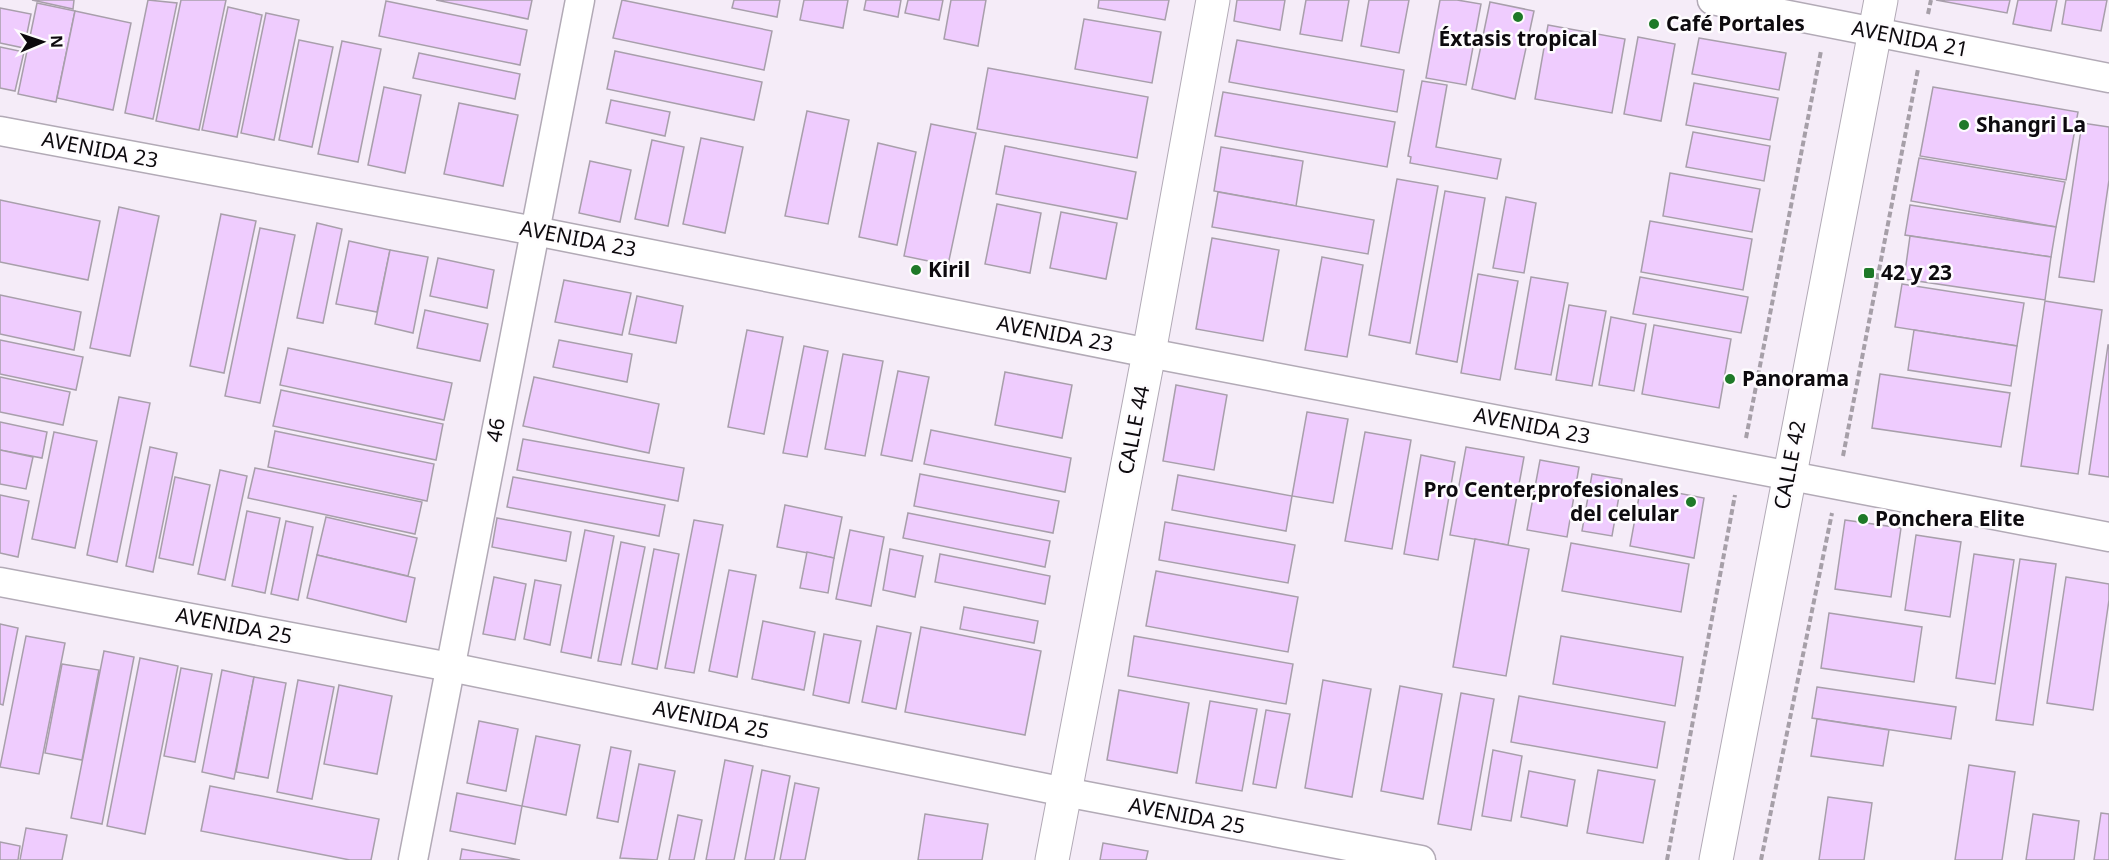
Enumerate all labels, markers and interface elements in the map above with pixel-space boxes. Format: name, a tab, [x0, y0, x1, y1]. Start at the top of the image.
place label: Café Portales	[1666, 9, 1805, 37]
marker: Éxtasis tropical	[1511, 10, 1525, 24]
north arrow	[12, 12, 72, 72]
street label: AVENIDA 21	[1850, 13, 1971, 63]
marker: Café Portales	[1647, 17, 1661, 31]
place label: Éxtasis tropical	[1439, 24, 1597, 52]
text: N	[46, 35, 68, 48]
place label: Shangri La	[1976, 110, 2086, 138]
marker: Shangri La	[1957, 118, 1971, 132]
street label: AVENIDA 23	[40, 124, 161, 174]
street label: AVENIDA 23	[518, 213, 639, 263]
place label: Kiril	[928, 255, 970, 283]
place label: 42 y 23	[1881, 258, 1952, 286]
marker: Kiril	[909, 263, 923, 277]
marker: 42 y 23	[1862, 266, 1876, 280]
street label: AVENIDA 23	[995, 308, 1116, 358]
place label: Panorama	[1742, 364, 1849, 392]
marker: Panorama	[1723, 372, 1737, 386]
street label: CALLE 44	[1111, 383, 1155, 477]
street label: AVENIDA 23	[1472, 400, 1593, 450]
street label: 46	[479, 415, 511, 444]
street label: CALLE 42	[1767, 418, 1811, 512]
place label: Pro Center,profesionales del celular	[1424, 475, 1680, 527]
marker: Pro Center,profesionales del celular	[1684, 495, 1698, 509]
place label: Ponchera Elite	[1875, 504, 2025, 532]
marker: Ponchera Elite	[1856, 512, 1870, 526]
street label: AVENIDA 25	[174, 600, 295, 650]
street label: AVENIDA 25	[651, 693, 772, 745]
street label: AVENIDA 25	[1127, 790, 1248, 840]

